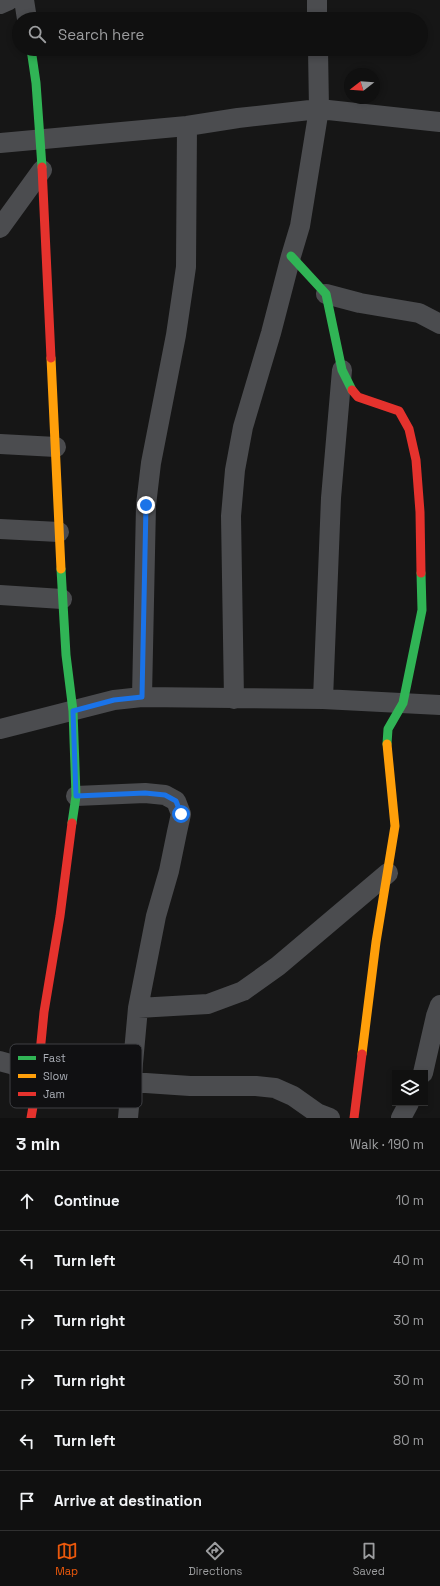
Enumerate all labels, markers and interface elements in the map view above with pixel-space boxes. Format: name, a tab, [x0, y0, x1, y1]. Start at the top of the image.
search box	[12, 12, 428, 56]
icon: search	[26, 23, 48, 45]
text: Search here	[58, 25, 144, 44]
north arrow	[344, 68, 380, 104]
route end	[137, 496, 155, 514]
route start	[172, 805, 190, 823]
legend	[10, 1044, 142, 1108]
text: Fast	[43, 1051, 66, 1065]
text: Slow	[43, 1069, 68, 1083]
map controls	[392, 1070, 428, 1106]
button: layers	[392, 1070, 428, 1106]
text: Jam	[43, 1087, 65, 1101]
text: 3 min	[16, 1133, 60, 1155]
text: Walk · 190 m	[350, 1136, 424, 1153]
icon: ahead	[16, 1190, 38, 1212]
text: Continue	[54, 1191, 120, 1210]
text: 10 m	[396, 1192, 424, 1209]
icon: left	[16, 1250, 38, 1272]
text: Turn left	[54, 1251, 116, 1270]
text: 40 m	[393, 1252, 424, 1269]
icon: right	[16, 1310, 38, 1332]
text: Turn right	[54, 1311, 125, 1330]
text: 30 m	[393, 1312, 424, 1329]
icon: right	[16, 1370, 38, 1392]
text: Turn right	[54, 1371, 125, 1390]
text: 30 m	[393, 1372, 424, 1389]
icon: left	[16, 1430, 38, 1452]
text: Turn left	[54, 1431, 116, 1450]
text: 80 m	[393, 1432, 424, 1449]
icon: arrive	[16, 1490, 38, 1512]
text: Arrive at destination	[54, 1491, 202, 1510]
tab: Map	[55, 1540, 78, 1578]
tab: Directions	[188, 1540, 242, 1578]
tab: Saved	[353, 1540, 385, 1578]

